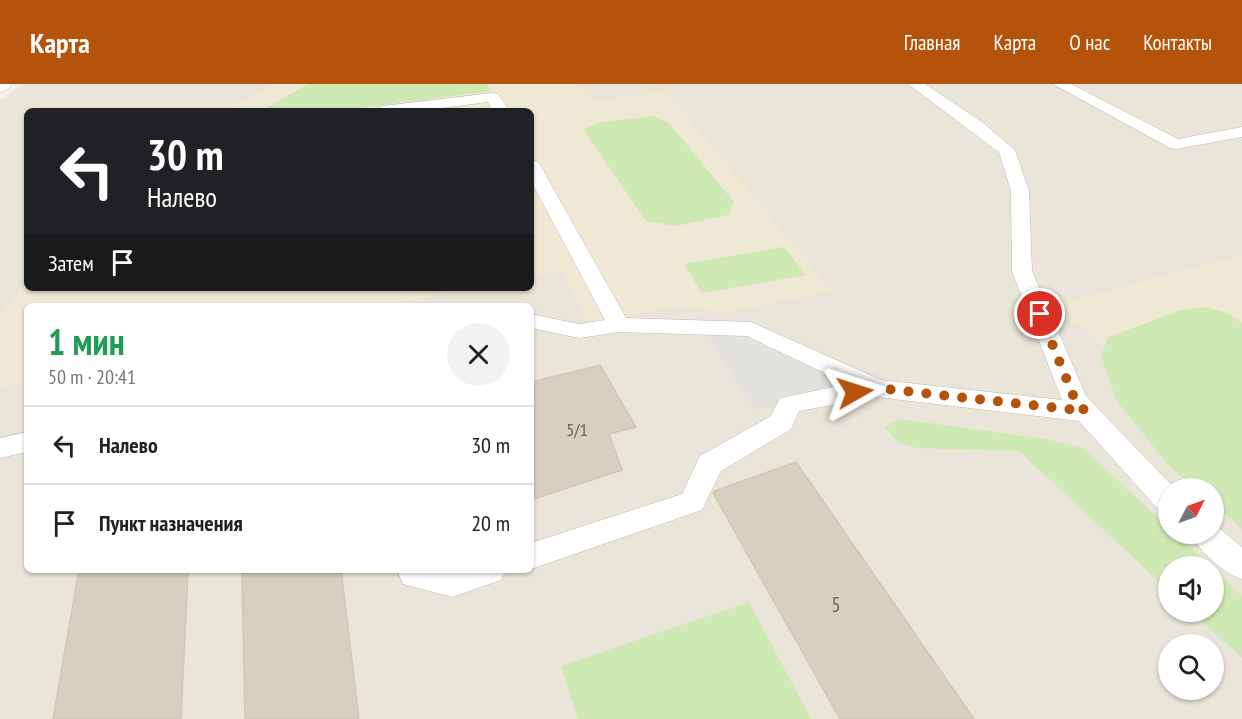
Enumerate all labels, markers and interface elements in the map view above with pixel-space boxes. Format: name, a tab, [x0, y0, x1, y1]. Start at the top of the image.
text: Карта	[30, 24, 90, 61]
text: Главная	[904, 29, 960, 56]
text: Карта	[993, 29, 1036, 56]
text: О нас	[1069, 29, 1110, 56]
text: Контакты	[1143, 29, 1212, 56]
text: 30 m	[147, 127, 224, 182]
icon: left	[48, 132, 126, 210]
text: Налево	[147, 180, 217, 214]
icon: arrive	[106, 246, 139, 279]
text: Затем	[48, 249, 94, 277]
pin	[1014, 288, 1065, 339]
icon: arrive	[1023, 297, 1056, 330]
text: 1 мин	[48, 318, 125, 365]
button: close	[447, 323, 510, 386]
position arrow	[823, 360, 887, 424]
text: 50 m · 20:41	[48, 364, 136, 390]
house number: 5/1	[566, 418, 588, 441]
icon: left	[48, 429, 81, 462]
text: Налево	[99, 431, 158, 459]
text: 30 m	[471, 431, 510, 459]
north arrow	[1158, 478, 1224, 544]
map controls	[1158, 478, 1224, 700]
icon: arrive	[48, 507, 81, 540]
text: Пункт назначения	[99, 509, 243, 537]
text: 20 m	[471, 509, 510, 537]
button: sound	[1158, 556, 1224, 622]
house number: 5	[831, 591, 841, 618]
button: search	[1158, 634, 1224, 700]

